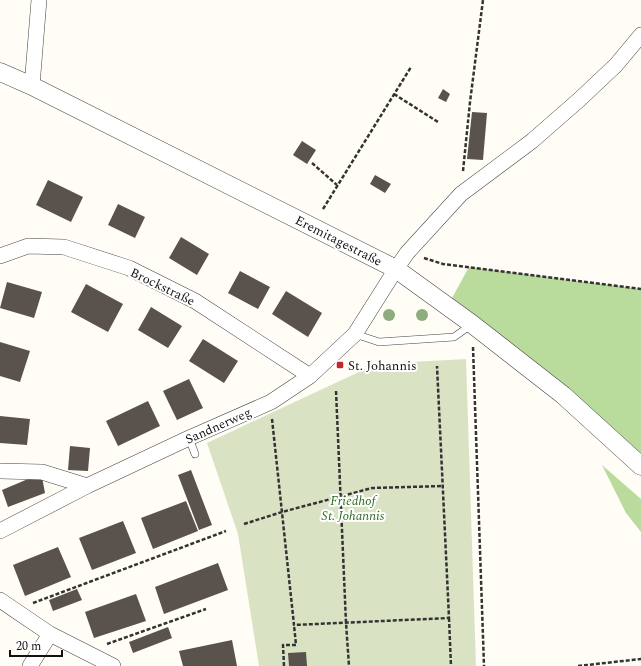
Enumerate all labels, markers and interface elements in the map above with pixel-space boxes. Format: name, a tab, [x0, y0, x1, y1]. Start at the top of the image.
street label: Eremitagestraße	[292, 210, 386, 271]
street label: Brockstraße	[127, 263, 198, 311]
place label: St. Johannis	[348, 356, 417, 376]
marker: St. Johannis	[335, 360, 345, 370]
street label: Sandnerweg	[182, 402, 255, 449]
park label: Friedhof St. Johannis	[322, 491, 385, 526]
scale bar	[10, 632, 62, 658]
text: 20 m	[16, 637, 41, 656]

